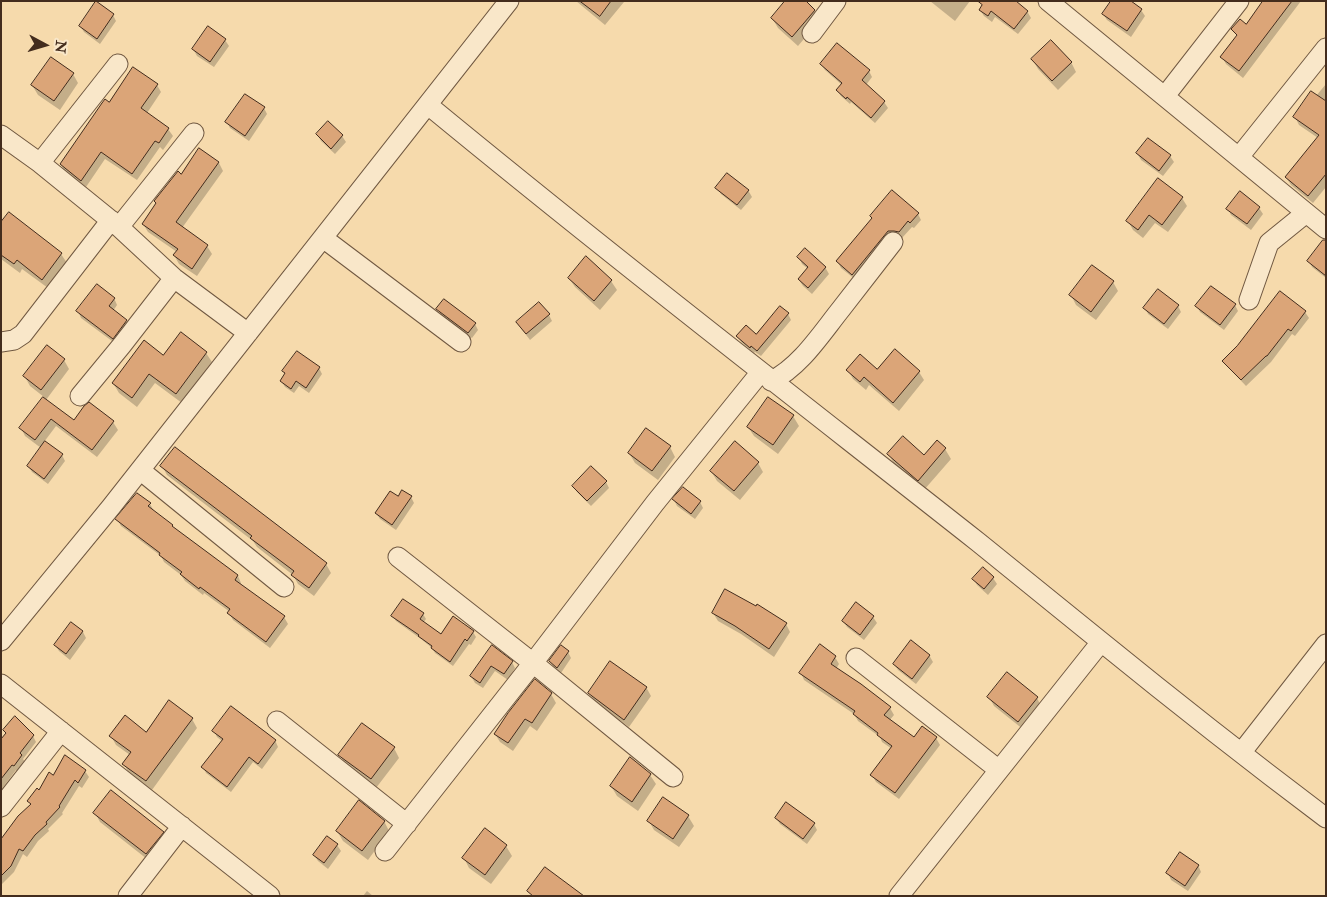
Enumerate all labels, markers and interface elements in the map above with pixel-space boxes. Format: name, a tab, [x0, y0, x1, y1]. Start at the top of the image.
north arrow	[20, 20, 70, 70]
text: N	[51, 39, 70, 54]

